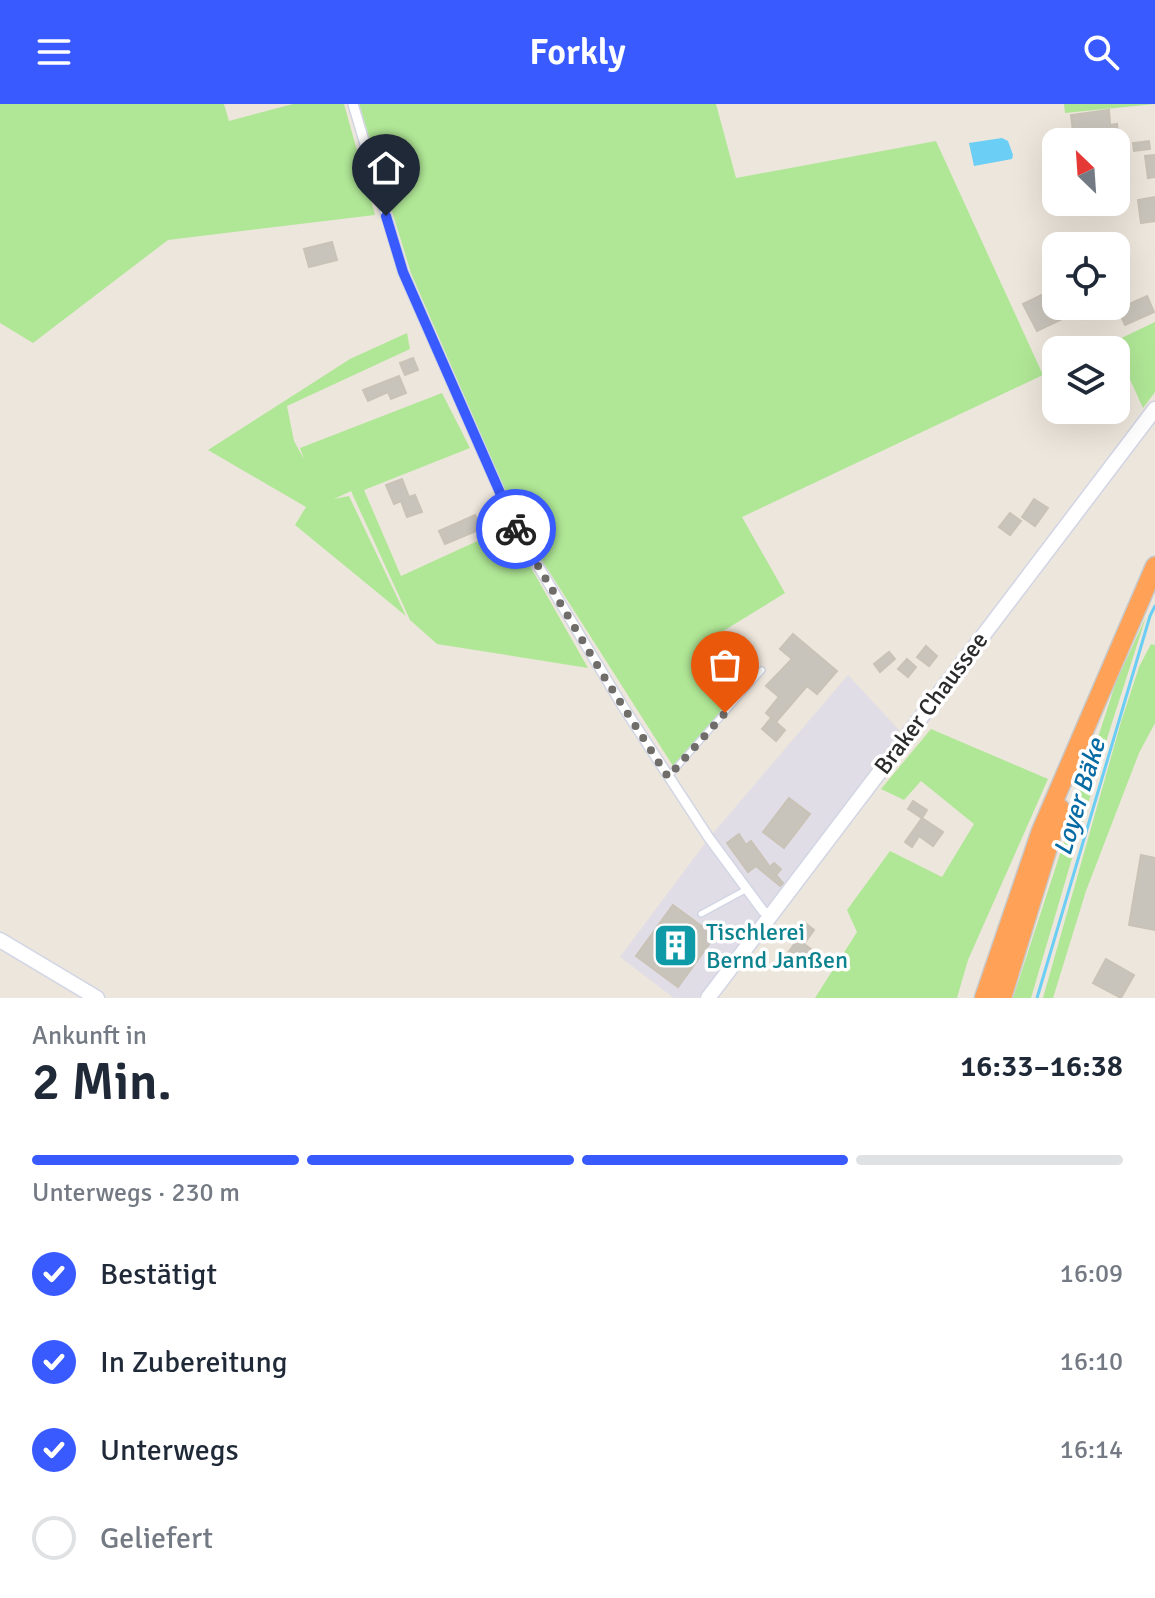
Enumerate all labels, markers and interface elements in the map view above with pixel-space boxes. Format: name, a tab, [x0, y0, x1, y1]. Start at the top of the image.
icon: menu	[32, 30, 76, 74]
text: Forkly	[529, 30, 626, 75]
icon: search	[1079, 30, 1123, 74]
north arrow	[1042, 128, 1130, 216]
map controls	[1042, 128, 1130, 424]
pin	[352, 134, 420, 216]
icon: home	[364, 146, 408, 190]
button: locate	[1042, 232, 1130, 320]
button: layers	[1042, 336, 1130, 424]
courier	[476, 489, 556, 569]
icon: bike	[494, 507, 538, 551]
street label: Braker Chaussee	[868, 626, 994, 780]
pin	[691, 631, 759, 713]
icon: bag	[703, 643, 747, 687]
water label: Loyer Bäke	[1047, 733, 1113, 860]
place label: Tischlerei Bernd Janßen	[706, 917, 848, 975]
building icon: Tischlerei Bernd Janßen	[651, 922, 699, 970]
text: Ankunft in	[32, 1020, 147, 1052]
text: 16:33–16:38	[960, 1048, 1123, 1085]
text: 2 Min.	[32, 1050, 172, 1114]
text: Unterwegs · 230 m	[32, 1177, 240, 1209]
icon: check	[32, 1252, 76, 1296]
text: Bestätigt	[100, 1256, 217, 1293]
text: 16:09	[1060, 1258, 1123, 1290]
icon: check	[32, 1340, 76, 1384]
text: In Zubereitung	[100, 1344, 288, 1381]
text: 16:10	[1060, 1346, 1123, 1378]
icon: check	[32, 1428, 76, 1472]
text: Unterwegs	[100, 1432, 239, 1469]
text: 16:14	[1060, 1434, 1123, 1466]
text: Geliefert	[100, 1520, 213, 1557]

